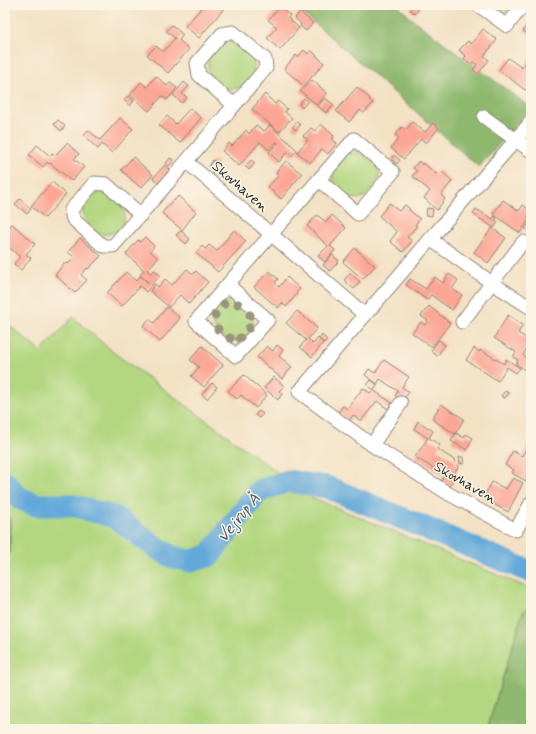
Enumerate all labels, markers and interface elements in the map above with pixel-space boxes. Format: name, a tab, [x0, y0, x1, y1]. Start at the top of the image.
street label: Skovhaven	[207, 157, 273, 217]
street label: Skovhaven	[430, 457, 500, 509]
water label: Vejrup Å	[213, 489, 266, 547]

